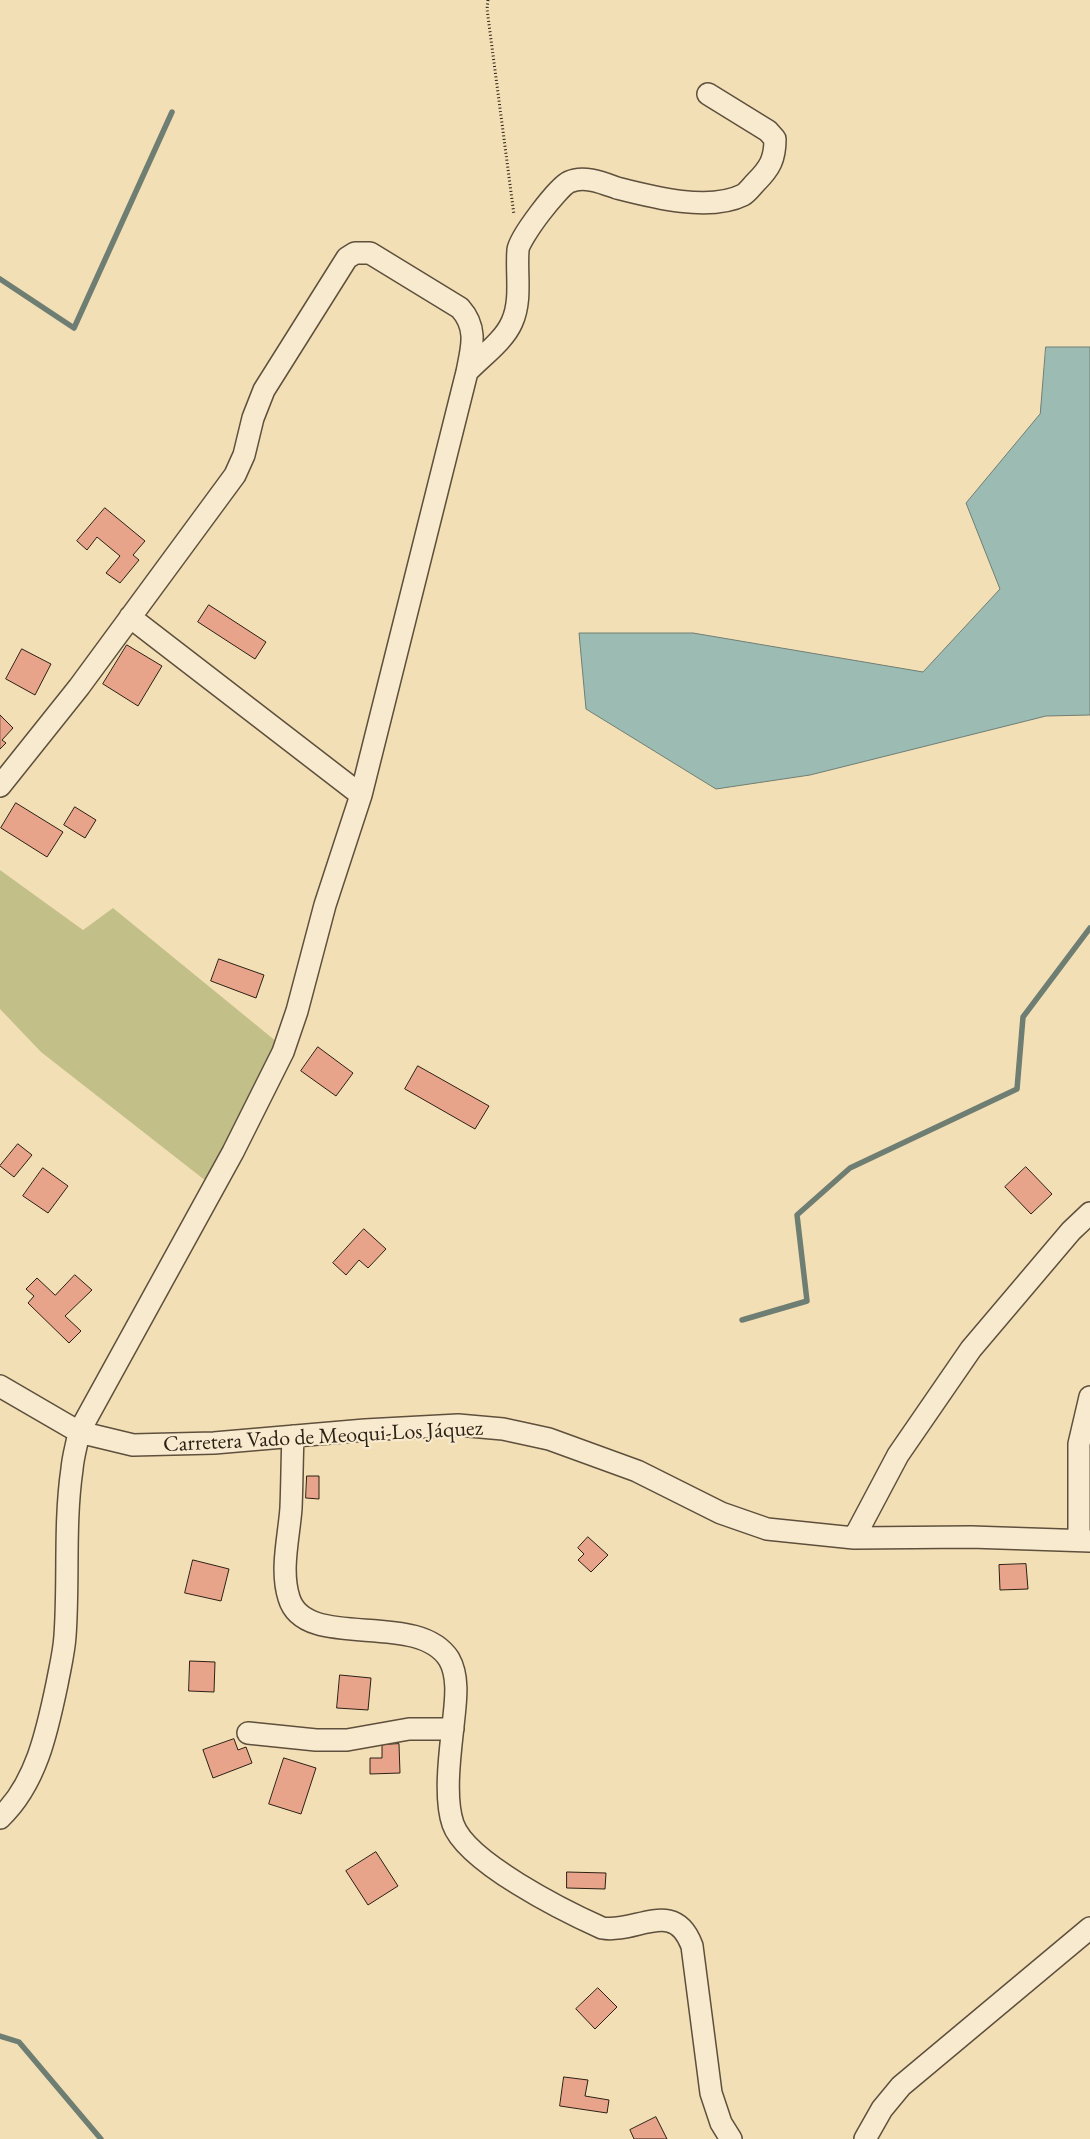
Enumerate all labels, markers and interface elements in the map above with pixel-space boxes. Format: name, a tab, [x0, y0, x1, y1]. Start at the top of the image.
street label: Carretera Vado de Meoqui-Los Jáquez	[162, 1415, 484, 1459]

